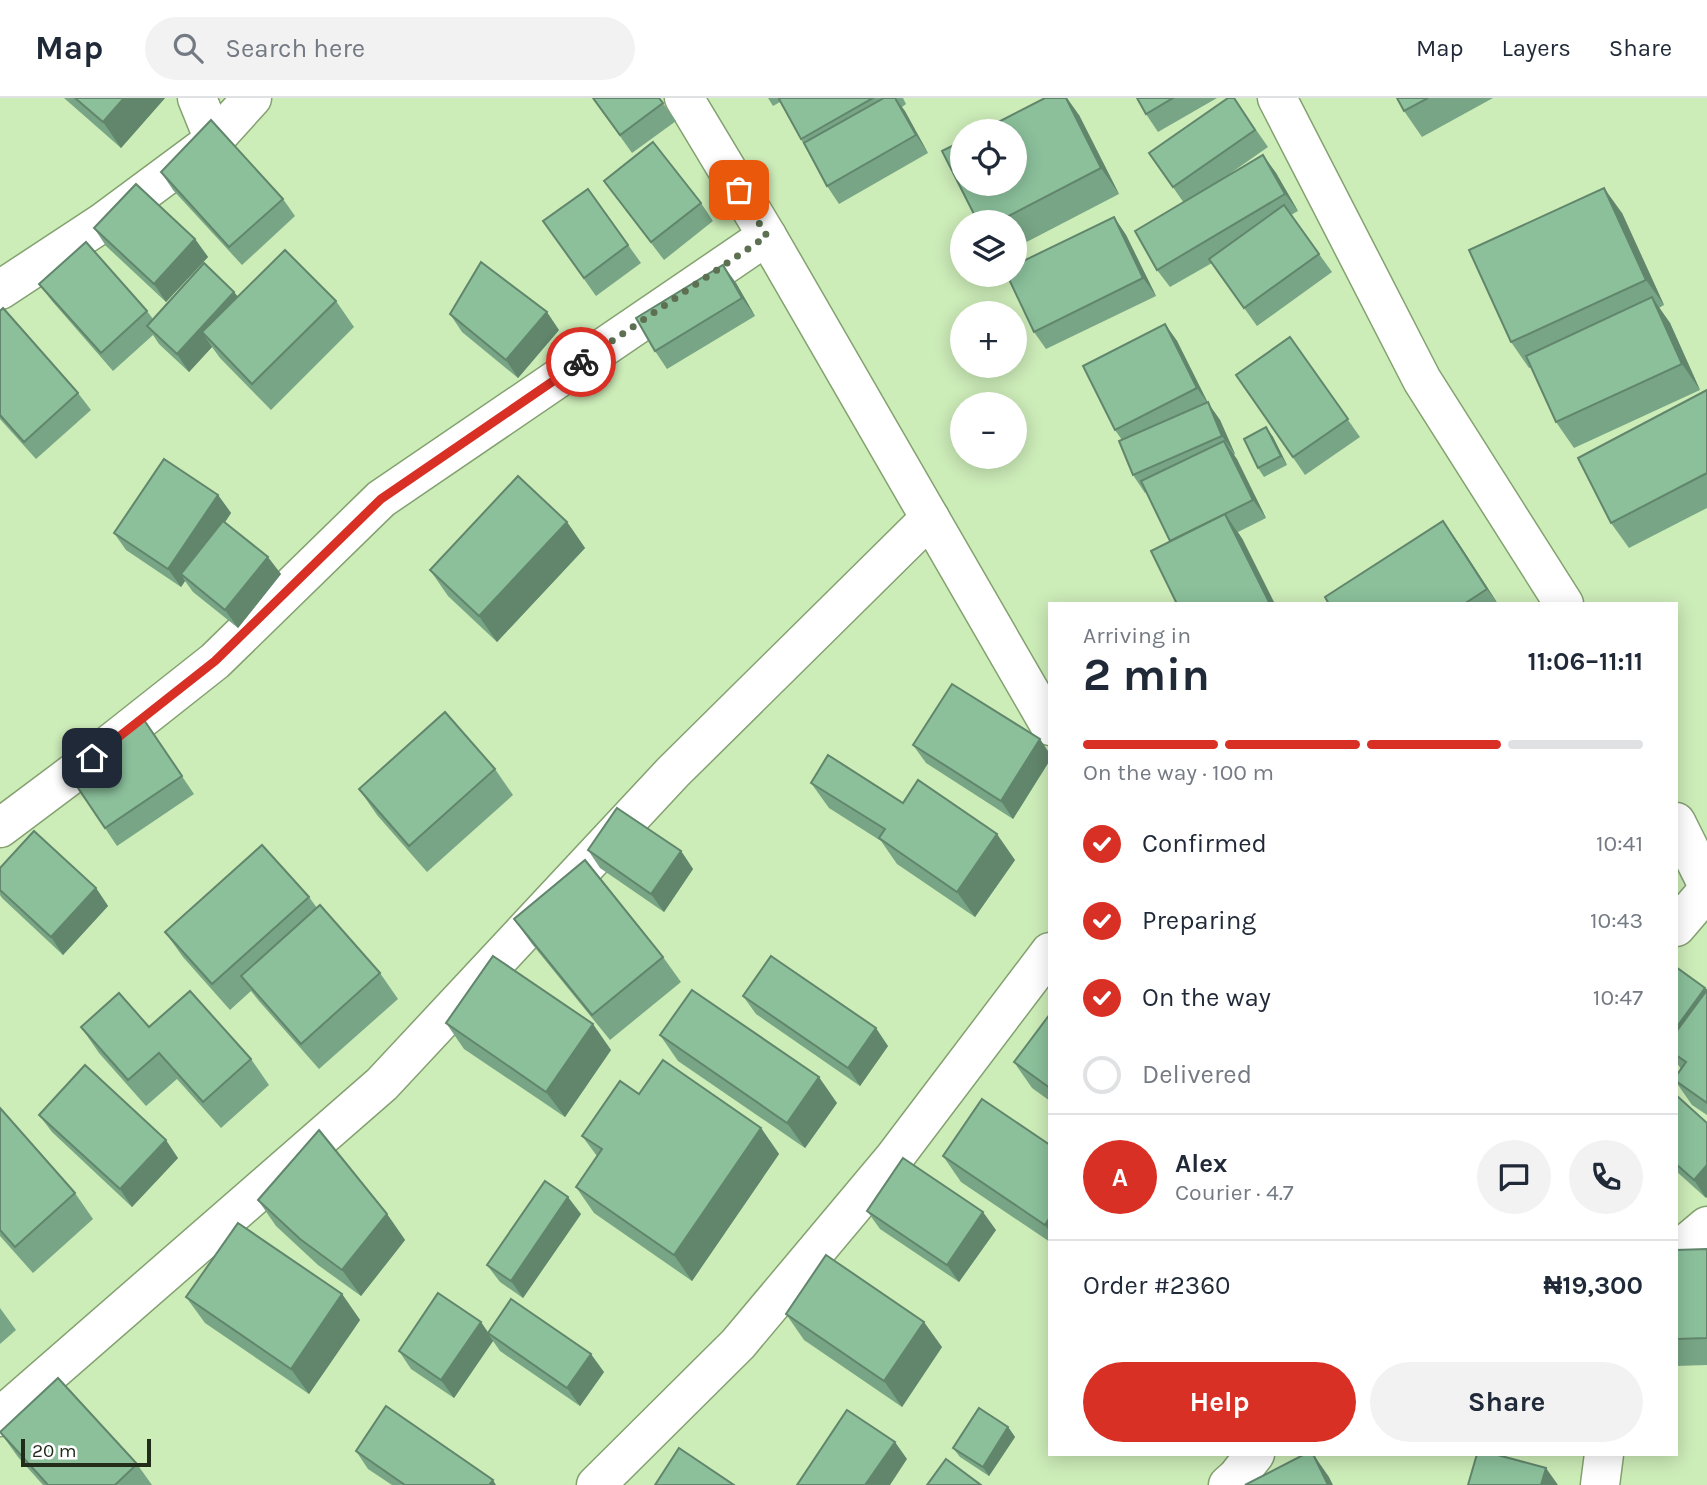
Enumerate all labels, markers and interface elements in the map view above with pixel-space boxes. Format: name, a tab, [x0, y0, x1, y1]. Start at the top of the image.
search box	[145, 17, 635, 80]
text: Map	[35, 29, 103, 67]
icon: search	[169, 29, 207, 67]
text: Search here	[225, 33, 365, 64]
text: Map	[1416, 34, 1464, 62]
text: Layers	[1502, 34, 1571, 62]
text: Share	[1609, 34, 1672, 62]
map controls	[950, 119, 1027, 469]
button: locate	[950, 119, 1027, 196]
pin	[709, 160, 769, 220]
icon: bag	[720, 171, 758, 209]
button: layers	[950, 210, 1027, 287]
button: +	[950, 301, 1027, 378]
courier	[546, 327, 616, 397]
icon: bike	[562, 343, 600, 381]
button: −	[950, 392, 1027, 469]
text: Arriving in	[1083, 622, 1191, 649]
text: 11:06–11:11	[1527, 646, 1643, 677]
text: 2 min	[1083, 648, 1210, 702]
pin	[62, 728, 122, 788]
icon: home	[73, 739, 111, 777]
text: On the way · 100 m	[1083, 759, 1274, 786]
icon: check	[1083, 825, 1121, 863]
text: Confirmed	[1142, 828, 1267, 859]
text: 10:41	[1596, 830, 1643, 857]
icon: check	[1083, 902, 1121, 940]
text: Preparing	[1142, 905, 1256, 936]
text: 10:43	[1590, 907, 1643, 934]
icon: check	[1083, 979, 1121, 1017]
text: On the way	[1142, 982, 1271, 1013]
text: 10:47	[1593, 984, 1643, 1011]
text: Delivered	[1142, 1059, 1252, 1090]
button: chat	[1477, 1140, 1551, 1214]
button: phone	[1569, 1140, 1643, 1214]
text: Alex	[1175, 1148, 1227, 1179]
text: A	[1112, 1162, 1128, 1193]
text: Courier · 4.7	[1175, 1179, 1294, 1206]
text: Order #2360	[1083, 1270, 1231, 1301]
text: ₦19,300	[1543, 1270, 1643, 1301]
button: Help	[1083, 1362, 1356, 1442]
button: Share	[1370, 1362, 1643, 1442]
scale bar	[21, 1436, 150, 1468]
text: 20 m	[32, 1440, 77, 1462]

